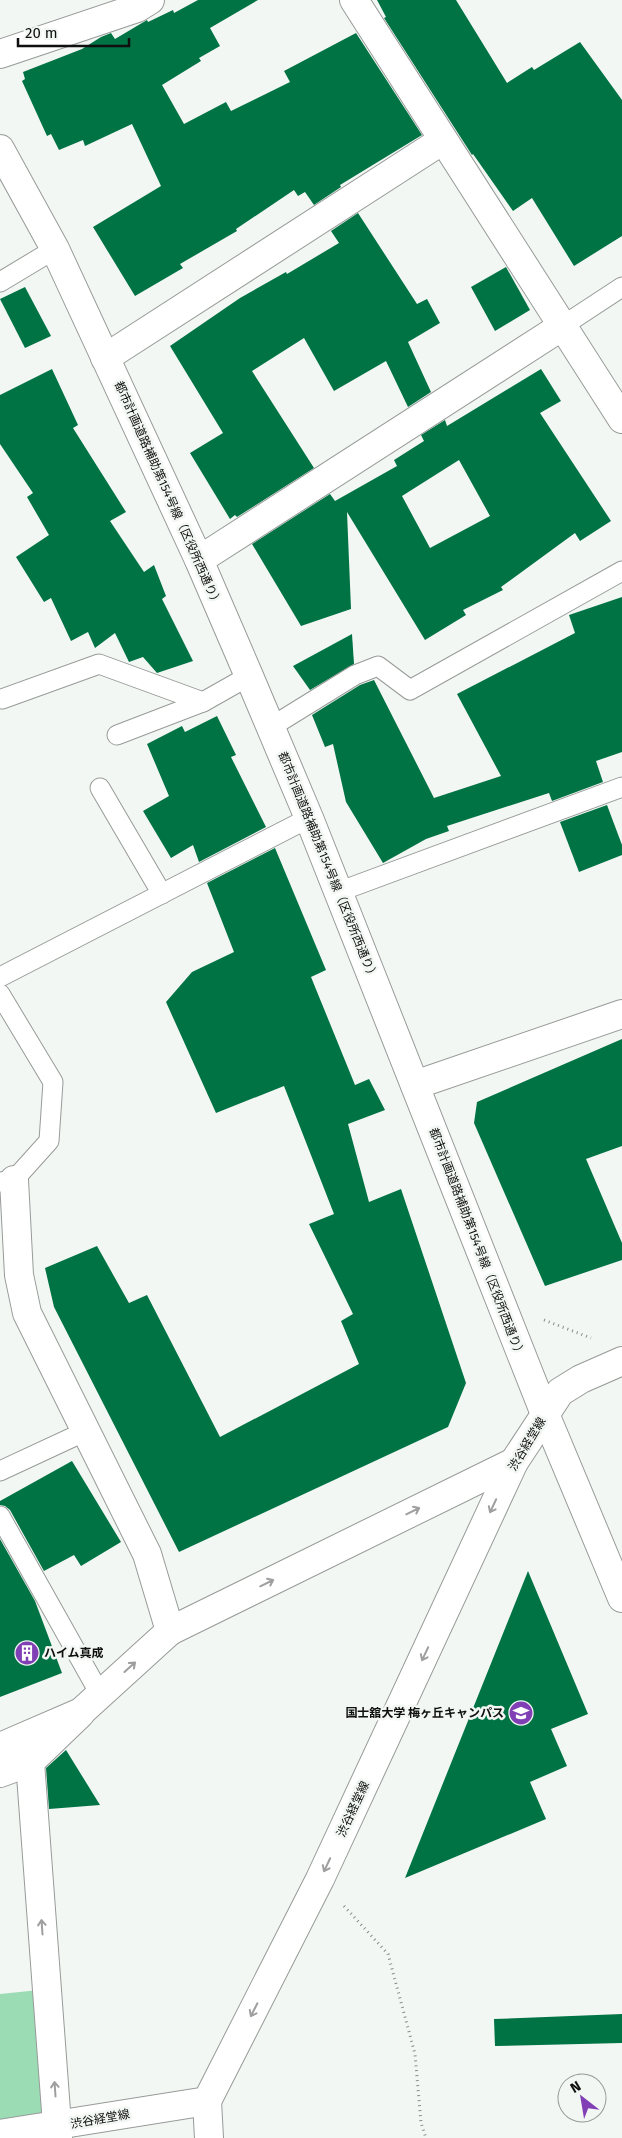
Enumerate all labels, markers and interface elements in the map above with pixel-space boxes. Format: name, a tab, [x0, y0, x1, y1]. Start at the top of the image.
scale bar	[18, 15, 129, 47]
text: 20 m	[25, 24, 58, 42]
street label: 都市計画道路補助第154号線（区役所西通り）	[112, 379, 224, 609]
street label: 都市計画道路補助第154号線（区役所西通り）	[276, 750, 380, 982]
street label: 都市計画道路補助第154号線（区役所西通り）	[426, 1126, 528, 1360]
street label: 渋谷経堂線	[506, 1415, 548, 1473]
one-way arrow	[488, 1498, 498, 1513]
one-way arrow	[405, 1506, 420, 1515]
one-way arrow	[259, 1578, 274, 1587]
building icon: ハイム真成	[14, 1640, 40, 1666]
place label: ハイム真成	[44, 1646, 104, 1660]
one-way arrow	[420, 1646, 430, 1661]
one-way arrow	[123, 1661, 136, 1673]
school or university icon: 国士舘大学 梅ヶ丘キャンパス	[508, 1700, 534, 1726]
place label: 国士舘大学 梅ヶ丘キャンパス	[345, 1706, 504, 1720]
street label: 渋谷経堂線	[334, 1779, 372, 1839]
one-way arrow	[322, 1857, 331, 1872]
one-way arrow	[38, 1920, 47, 1936]
one-way arrow	[249, 2002, 259, 2017]
north arrow	[557, 2073, 607, 2123]
text: N	[567, 2078, 584, 2097]
one-way arrow	[50, 2082, 59, 2098]
street label: 渋谷経堂線	[69, 2107, 131, 2131]

